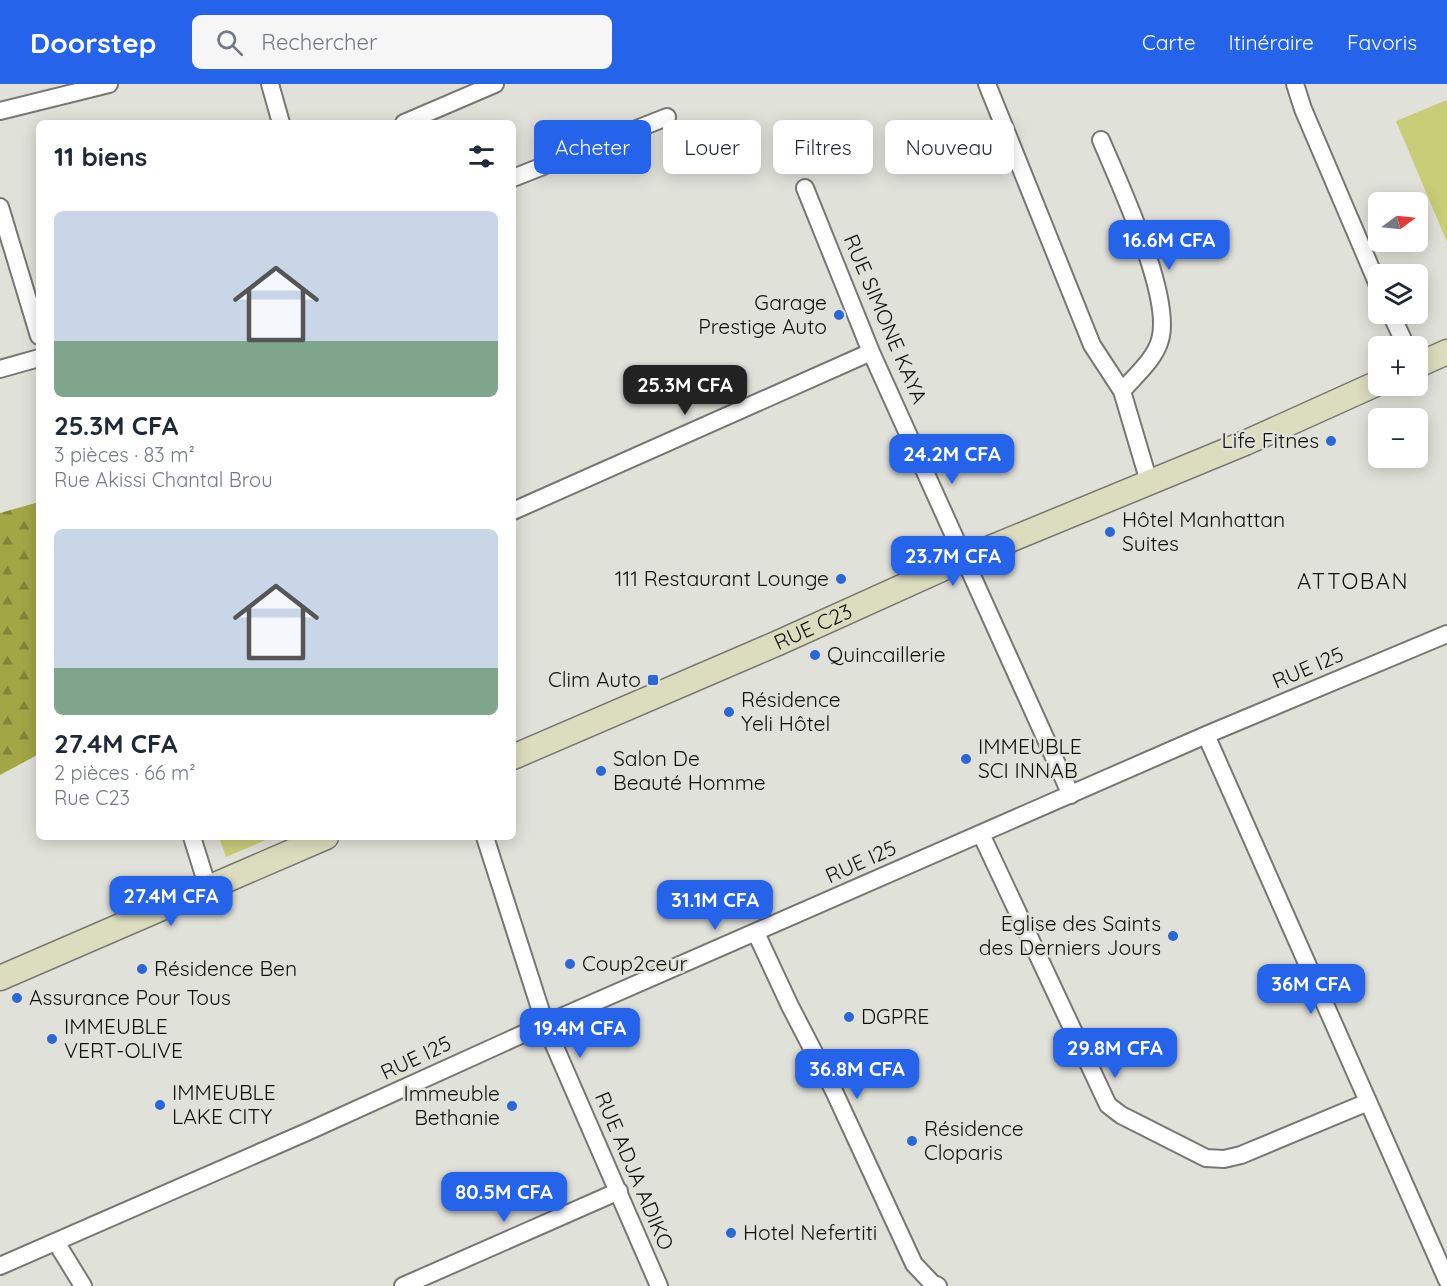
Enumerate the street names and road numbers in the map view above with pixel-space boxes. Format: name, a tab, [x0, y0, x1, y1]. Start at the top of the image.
street label: RUE SIMONE KAYA	[839, 230, 933, 407]
street label: RUE C23	[770, 597, 856, 655]
street label: RUE I25	[1268, 640, 1347, 694]
street label: RUE I25	[821, 834, 900, 888]
street label: RUE I25	[376, 1029, 455, 1085]
street label: RUE ADJA ADIKO	[590, 1087, 680, 1254]

